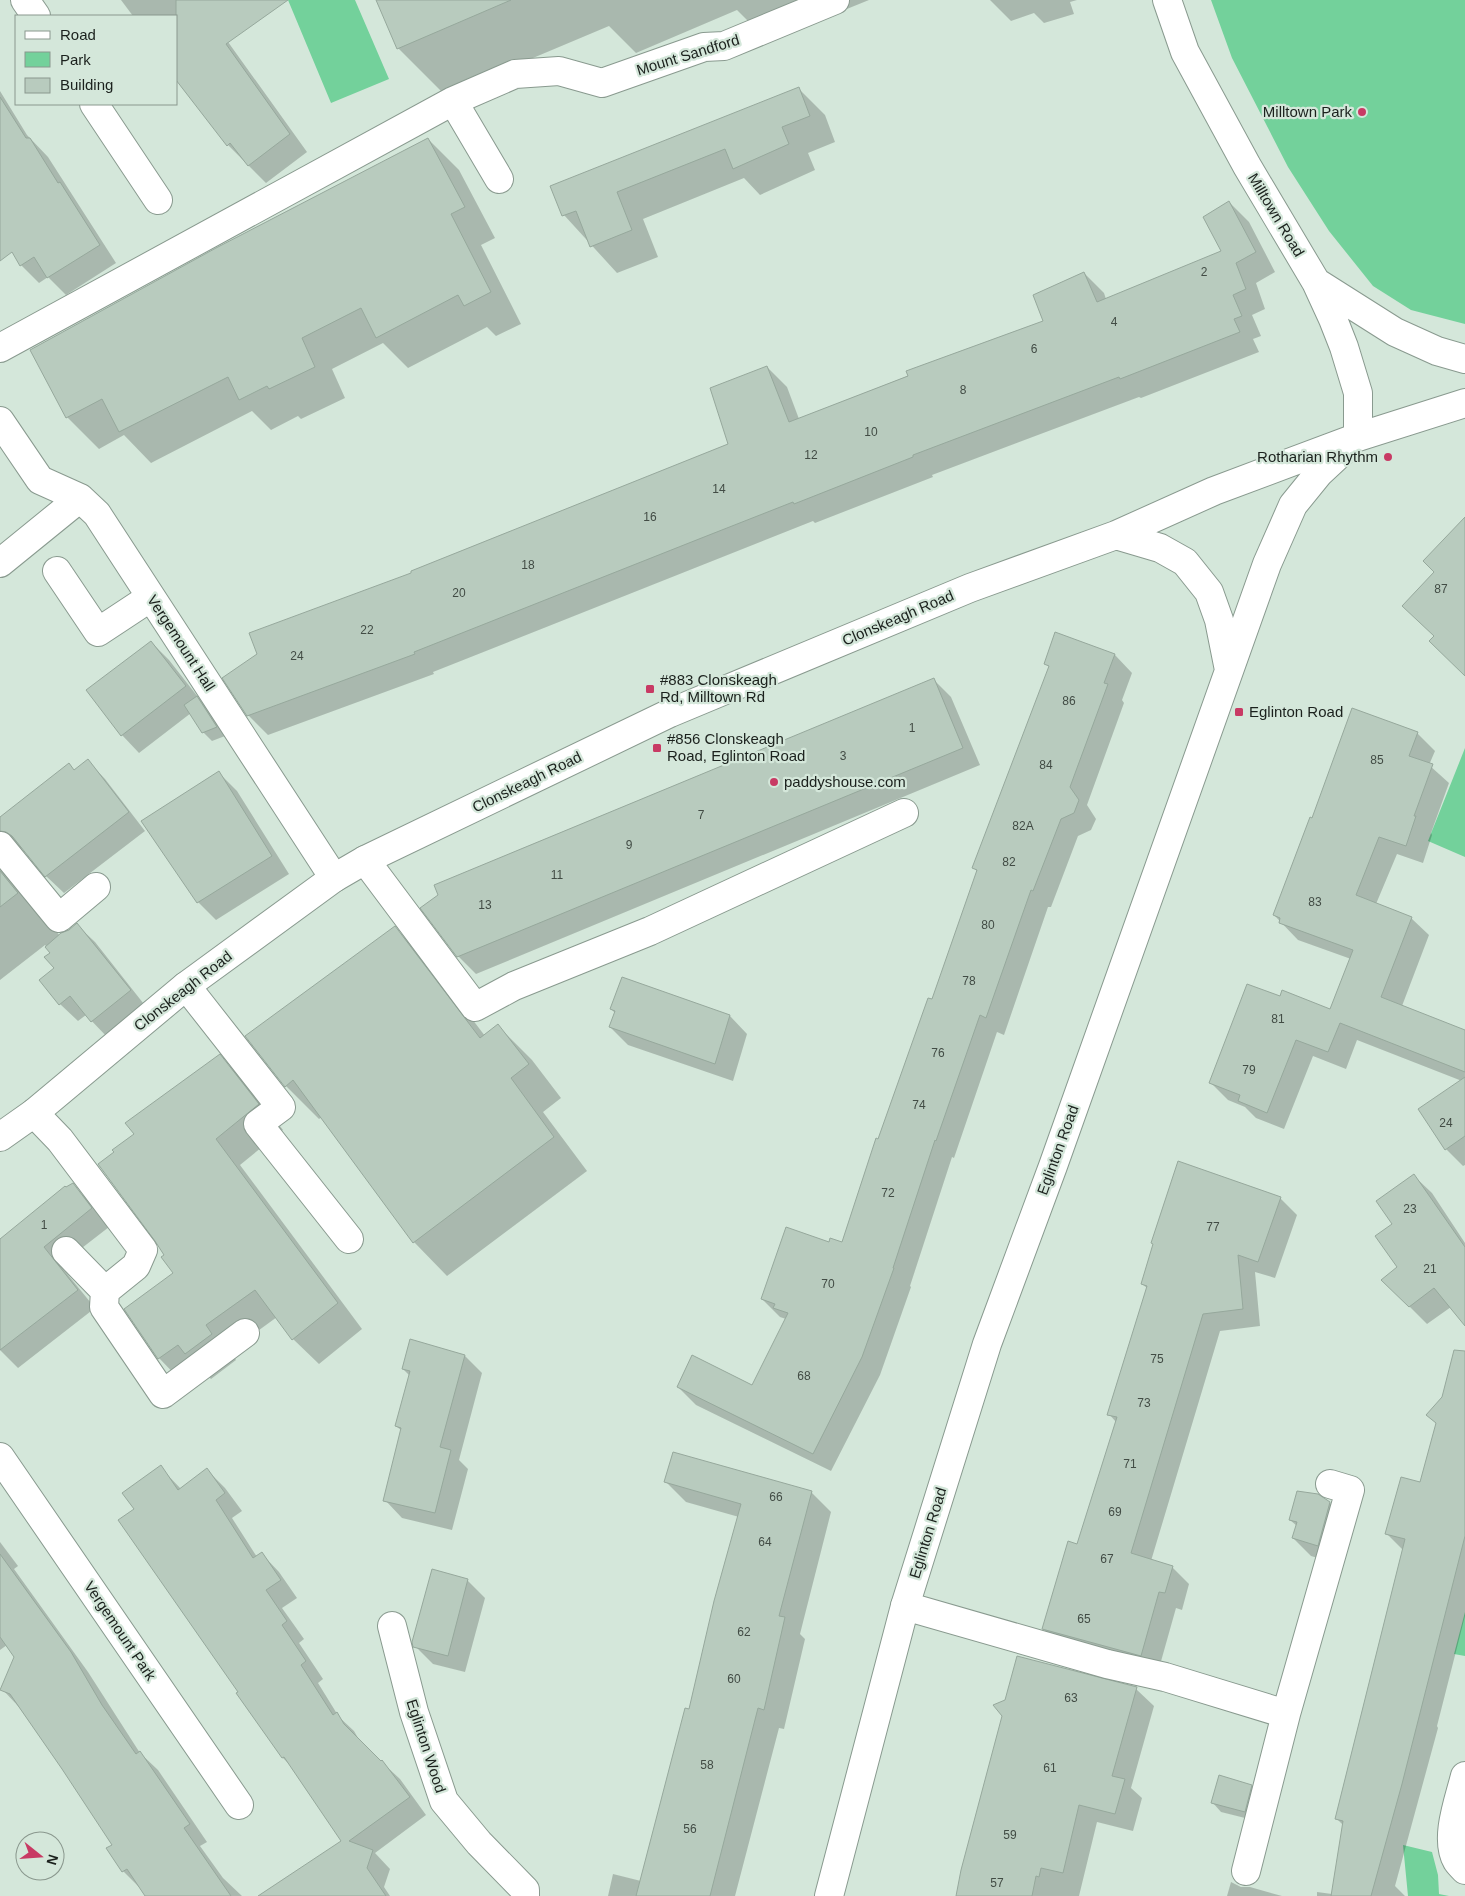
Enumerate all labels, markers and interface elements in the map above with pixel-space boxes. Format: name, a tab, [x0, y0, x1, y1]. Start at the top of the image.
legend	[15, 15, 178, 105]
text: Road	[60, 26, 96, 43]
street label: Mount Sandford	[634, 31, 741, 78]
text: Park	[60, 51, 91, 68]
text: Building	[60, 76, 113, 93]
place label: Milltown Park	[1263, 103, 1352, 120]
marker: Milltown Park	[1356, 106, 1368, 118]
street label: Milltown Road	[1245, 170, 1308, 260]
house number: 2	[1201, 265, 1208, 279]
house number: 4	[1111, 315, 1118, 329]
house number: 6	[1031, 342, 1038, 356]
house number: 8	[960, 383, 967, 397]
house number: 10	[864, 425, 878, 439]
house number: 12	[804, 448, 818, 462]
place label: Rotharian Rhythm	[1257, 448, 1378, 465]
marker: Rotharian Rhythm	[1382, 451, 1394, 463]
house number: 14	[712, 482, 726, 496]
house number: 16	[643, 510, 657, 524]
house number: 18	[521, 558, 535, 572]
house number: 87	[1434, 582, 1448, 596]
house number: 20	[452, 586, 466, 600]
street label: Clonskeagh Road	[840, 586, 956, 649]
street label: Vergemount Hall	[144, 592, 219, 694]
house number: 22	[360, 623, 374, 637]
house number: 24	[290, 649, 304, 663]
place label: #883 Clonskeagh Rd, Milltown Rd	[660, 671, 777, 705]
marker: #883 Clonskeagh Rd, Milltown Rd	[644, 683, 656, 695]
house number: 86	[1062, 694, 1076, 708]
place label: Eglinton Road	[1249, 703, 1343, 720]
marker: Eglinton Road	[1233, 706, 1245, 718]
house number: 1	[909, 721, 916, 735]
place label: #856 Clonskeagh Road, Eglinton Road	[667, 730, 805, 764]
marker: #856 Clonskeagh Road, Eglinton Road	[651, 742, 663, 754]
street label: Clonskeagh Road	[469, 748, 584, 815]
house number: 3	[840, 749, 847, 763]
house number: 85	[1370, 753, 1384, 767]
house number: 84	[1039, 758, 1053, 772]
place label: paddyshouse.com	[784, 773, 906, 790]
marker: paddyshouse.com	[768, 776, 780, 788]
house number: 7	[698, 808, 705, 822]
house number: 82A	[1012, 819, 1034, 833]
house number: 9	[626, 838, 633, 852]
house number: 82	[1002, 855, 1016, 869]
house number: 11	[551, 868, 564, 882]
house number: 83	[1308, 895, 1322, 909]
house number: 13	[478, 898, 492, 912]
house number: 80	[981, 918, 995, 932]
street label: Clonskeagh Road	[130, 947, 235, 1034]
house number: 78	[962, 974, 976, 988]
house number: 81	[1271, 1012, 1285, 1026]
house number: 76	[931, 1046, 945, 1060]
house number: 79	[1242, 1063, 1256, 1077]
house number: 74	[912, 1098, 926, 1112]
street label: Eglinton Road	[1033, 1103, 1082, 1197]
house number: 24	[1439, 1116, 1453, 1130]
house number: 72	[881, 1186, 895, 1200]
house number: 23	[1403, 1202, 1417, 1216]
house number: 1	[41, 1218, 48, 1232]
house number: 77	[1206, 1220, 1220, 1234]
house number: 21	[1423, 1262, 1437, 1276]
house number: 70	[821, 1277, 835, 1291]
house number: 75	[1150, 1352, 1164, 1366]
house number: 68	[797, 1369, 811, 1383]
house number: 73	[1137, 1396, 1151, 1410]
house number: 71	[1123, 1457, 1137, 1471]
street label: Eglinton Road	[906, 1485, 949, 1580]
house number: 66	[769, 1490, 783, 1504]
house number: 69	[1108, 1505, 1122, 1519]
house number: 64	[758, 1535, 772, 1549]
house number: 67	[1100, 1552, 1114, 1566]
street label: Vergemount Park	[81, 1578, 160, 1684]
house number: 65	[1077, 1612, 1091, 1626]
house number: 62	[737, 1625, 751, 1639]
house number: 60	[727, 1672, 741, 1686]
house number: 63	[1064, 1691, 1078, 1705]
street label: Eglinton Wood	[403, 1697, 450, 1795]
house number: 58	[700, 1758, 714, 1772]
house number: 61	[1043, 1761, 1057, 1775]
house number: 56	[683, 1822, 697, 1836]
house number: 59	[1003, 1828, 1017, 1842]
north arrow	[15, 1831, 65, 1881]
text: N	[43, 1853, 62, 1867]
house number: 57	[990, 1876, 1004, 1890]

